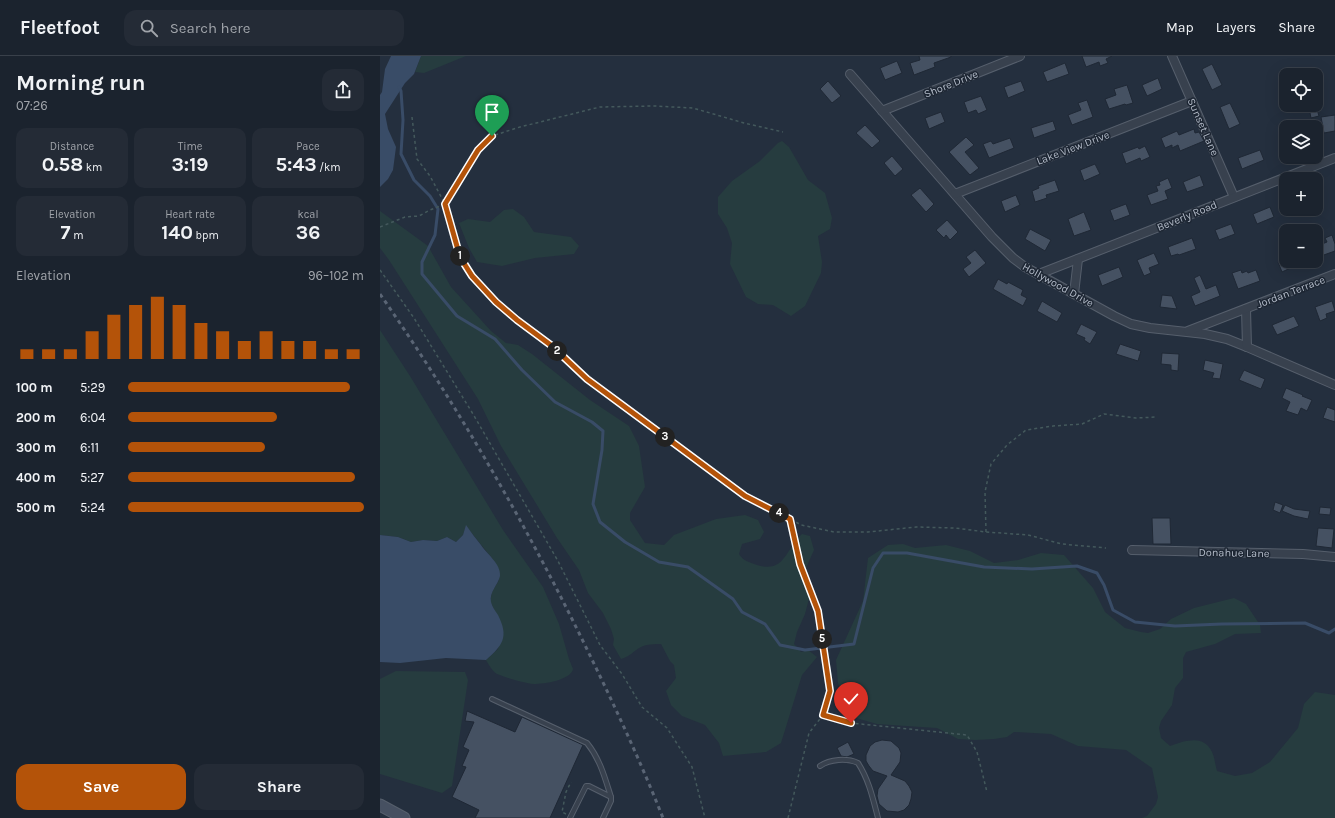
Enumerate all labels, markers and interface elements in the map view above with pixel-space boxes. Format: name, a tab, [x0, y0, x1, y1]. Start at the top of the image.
search box	[124, 10, 404, 46]
text: Fleetfoot	[20, 17, 100, 39]
icon: search	[138, 17, 160, 39]
text: Search here	[170, 19, 250, 37]
text: Map	[1166, 19, 1194, 36]
text: Layers	[1216, 19, 1256, 36]
text: Share	[1278, 19, 1315, 36]
street label: Shore Drive	[922, 67, 980, 101]
map controls	[1279, 68, 1323, 268]
button: locate	[1279, 68, 1323, 112]
button: share	[322, 69, 364, 111]
text: Morning run	[16, 70, 145, 96]
pin	[475, 95, 509, 136]
street label: Sunset Lane	[1185, 96, 1222, 158]
text: 07:26	[16, 98, 48, 113]
icon: arrive	[481, 101, 503, 123]
button: layers	[1279, 120, 1323, 164]
street label: Lake View Drive	[1035, 128, 1112, 168]
text: Distance	[50, 140, 94, 153]
text: Time	[178, 140, 202, 153]
text: Pace	[296, 140, 320, 153]
text: 0.58	[42, 153, 83, 176]
text: 3:19	[171, 153, 209, 176]
text: 5:43	[275, 153, 317, 176]
text: km	[83, 161, 102, 174]
text: /km	[317, 161, 341, 174]
button: +	[1279, 172, 1323, 216]
street label: Beverly Road	[1155, 198, 1219, 234]
text: Elevation	[49, 208, 95, 221]
text: Heart rate	[165, 208, 215, 221]
text: kcal	[297, 208, 319, 221]
text: 7	[61, 221, 71, 244]
text: 140	[161, 221, 193, 244]
text: 36	[296, 221, 320, 244]
button: −	[1279, 224, 1323, 268]
text: m	[71, 229, 83, 242]
text: bpm	[193, 229, 219, 242]
pin: 1	[450, 246, 470, 266]
text: 1	[458, 249, 462, 262]
street label: Hollywood Drive	[1020, 260, 1096, 310]
text: Elevation	[16, 268, 71, 283]
text: 96–102 m	[308, 268, 364, 283]
street label: Jordan Terrace	[1255, 273, 1327, 311]
pin: 2	[547, 341, 567, 361]
text: 2	[554, 344, 560, 357]
text: 100 m	[16, 380, 53, 395]
text: 5:29	[80, 380, 105, 395]
text: 200 m	[16, 410, 56, 425]
text: 6:04	[80, 410, 105, 425]
pin: 3	[655, 427, 675, 447]
text: 3	[662, 430, 668, 443]
text: 300 m	[16, 440, 56, 455]
text: 6:11	[80, 440, 99, 455]
text: 400 m	[16, 470, 56, 485]
text: 5:27	[80, 470, 104, 485]
text: 500 m	[16, 500, 56, 515]
text: 5:24	[80, 500, 105, 515]
pin: 4	[769, 503, 789, 523]
text: 4	[776, 506, 782, 519]
street label: Donahue Lane	[1198, 546, 1270, 560]
pin: 5	[812, 629, 832, 649]
text: 5	[819, 632, 825, 645]
pin	[834, 682, 868, 723]
icon: check	[840, 688, 862, 710]
button: Save	[16, 764, 186, 810]
button: Share	[194, 764, 364, 810]

